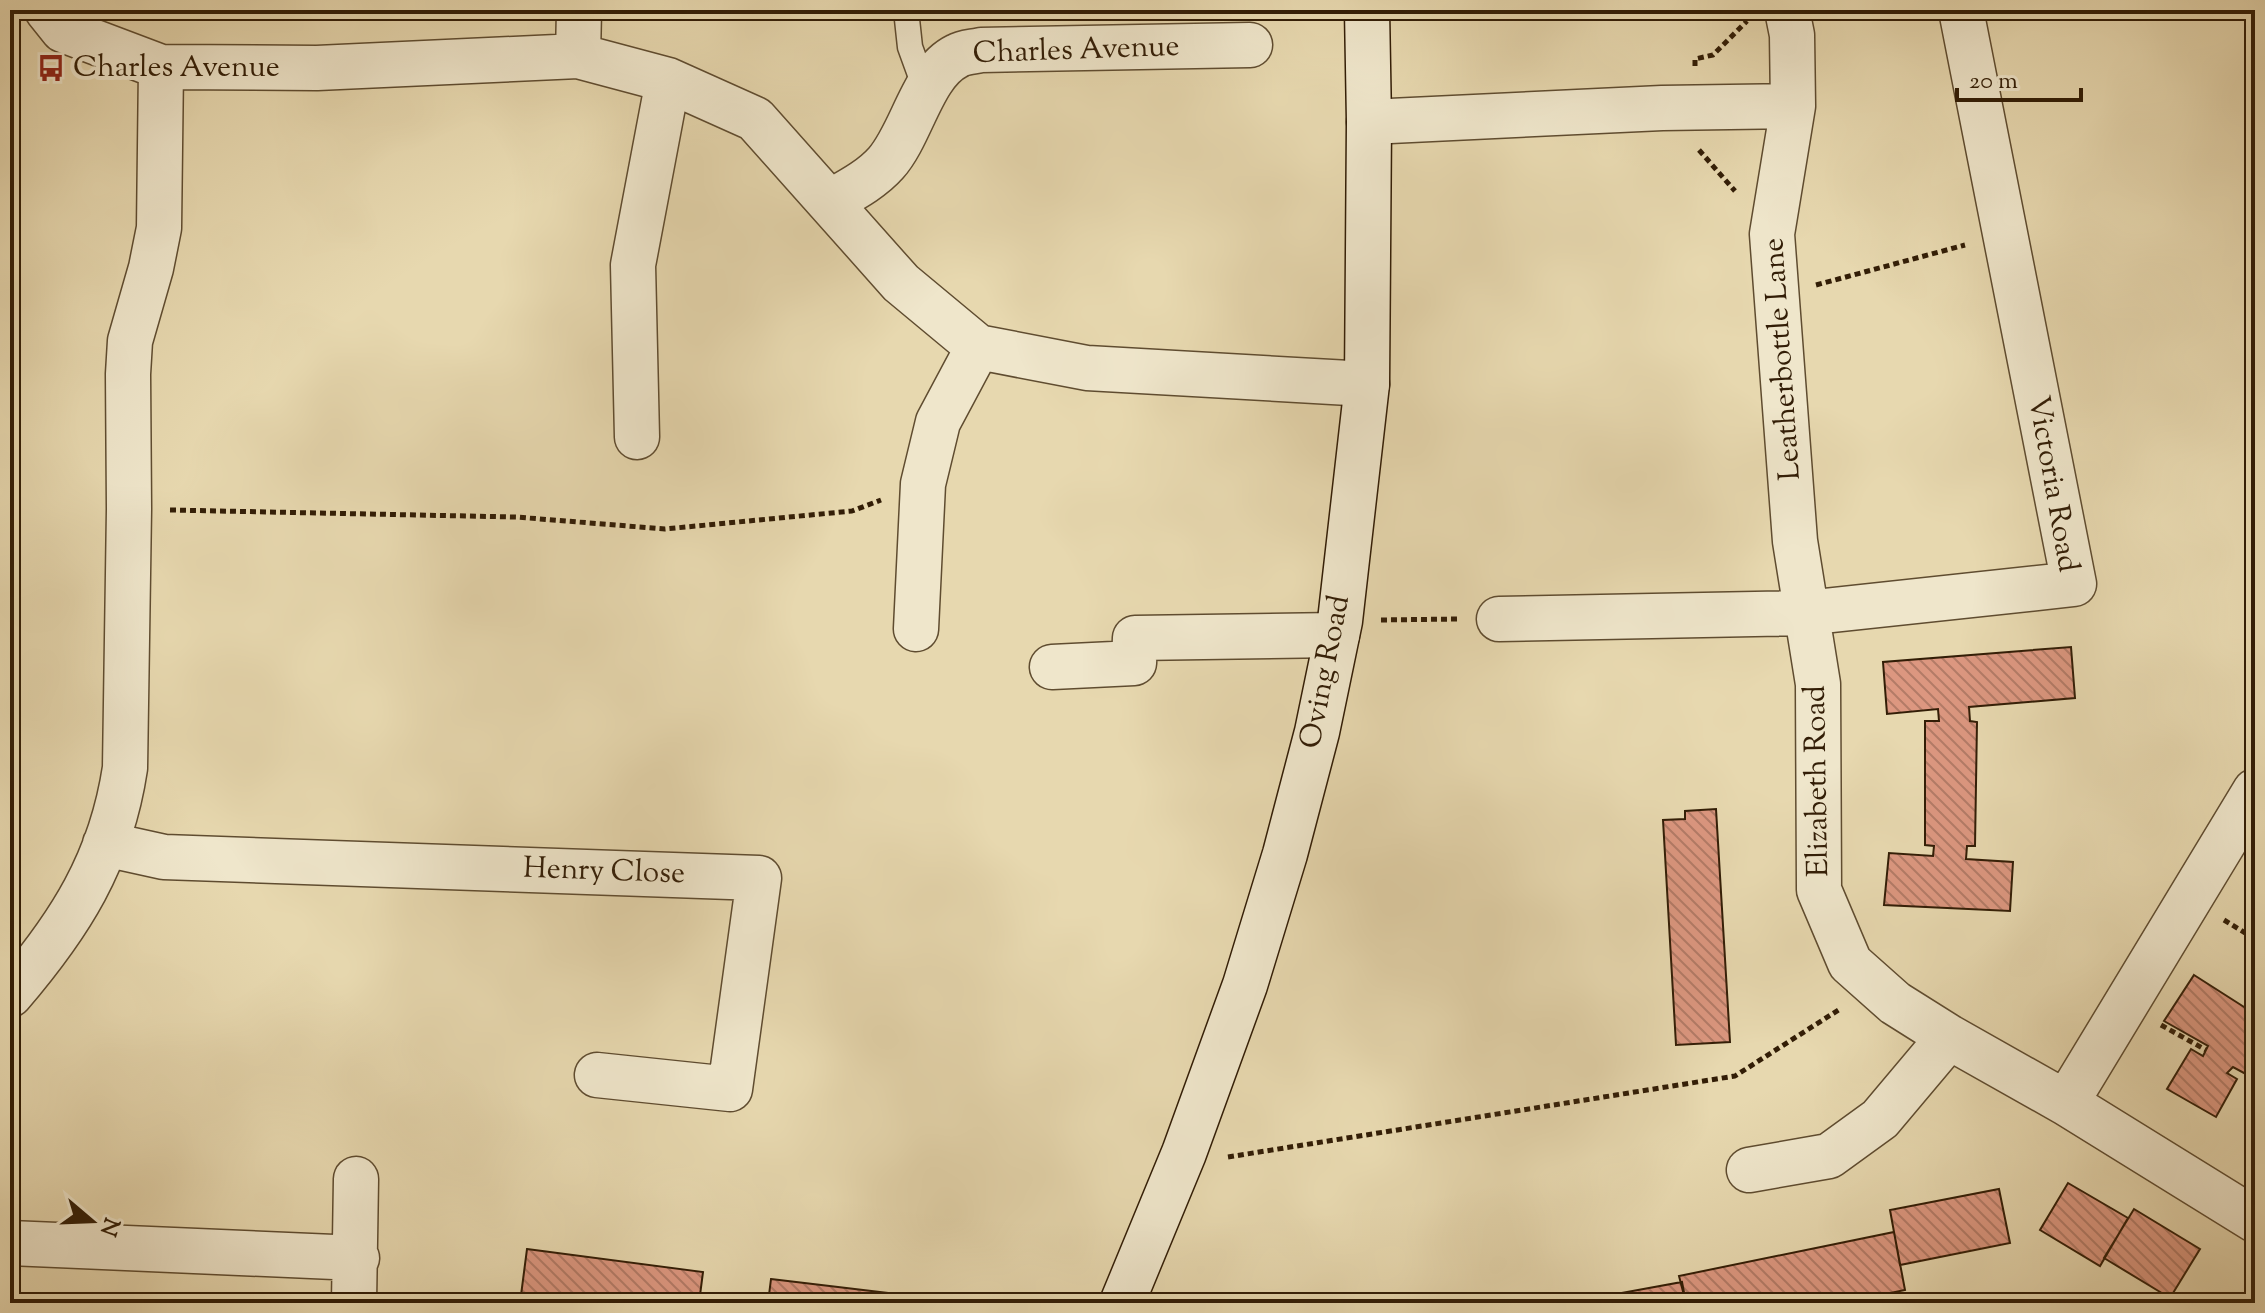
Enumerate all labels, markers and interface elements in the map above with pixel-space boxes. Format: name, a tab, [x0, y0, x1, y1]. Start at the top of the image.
street label: Charles Avenue	[972, 26, 1180, 76]
place label: Charles Avenue	[73, 47, 280, 90]
scale bar	[1957, 52, 2081, 102]
bus stop icon: Charles Avenue	[36, 53, 66, 83]
text: 20 m	[1969, 65, 2018, 99]
street label: Leatherbottle Lane	[1753, 236, 1813, 482]
street label: Victoria Road	[2015, 392, 2089, 576]
street label: Oving Road	[1290, 591, 1362, 753]
street label: Elizabeth Road	[1795, 685, 1841, 877]
street label: Henry Close	[522, 848, 686, 896]
north arrow	[52, 1181, 132, 1261]
text: N	[90, 1213, 126, 1240]

